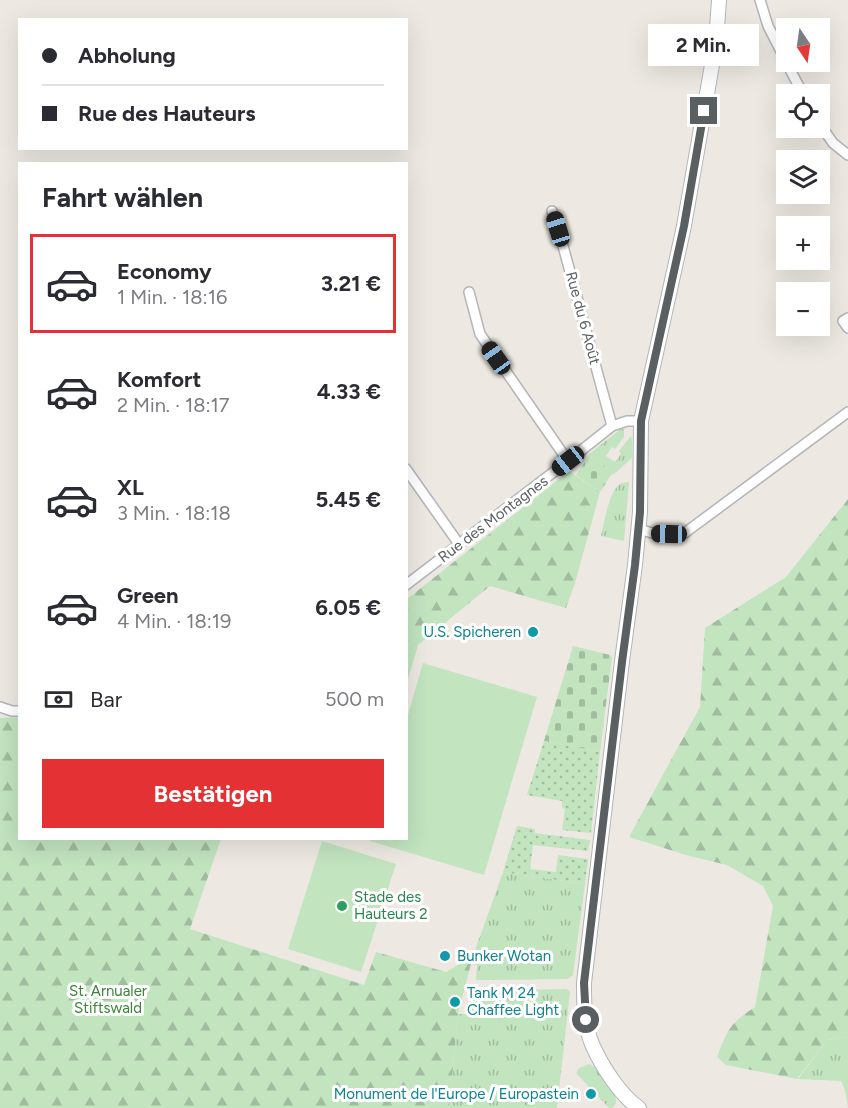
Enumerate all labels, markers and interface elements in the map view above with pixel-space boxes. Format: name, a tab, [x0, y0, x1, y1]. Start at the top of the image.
north arrow	[776, 18, 830, 72]
map controls	[776, 18, 830, 336]
callout: 2 Min.	[648, 24, 760, 66]
text: 2 Min.	[676, 33, 731, 57]
text: Abholung	[78, 42, 176, 69]
button: locate	[776, 84, 830, 138]
route end	[690, 97, 717, 124]
text: Rue des Hauteurs	[78, 100, 256, 127]
button: layers	[776, 150, 830, 204]
text: Fahrt wählen	[42, 181, 203, 214]
car	[544, 209, 572, 249]
button: +	[776, 216, 830, 270]
icon: car	[45, 257, 99, 311]
text: Economy	[117, 258, 212, 285]
text: 3.21 €	[321, 270, 381, 297]
street label: Rue du 6 Août	[562, 270, 604, 367]
button: −	[776, 282, 830, 336]
text: 1 Min. · 18:16	[117, 285, 227, 309]
car	[478, 338, 514, 378]
icon: car	[45, 365, 99, 419]
text: Komfort	[117, 366, 201, 393]
text: 4.33 €	[317, 378, 381, 405]
text: 2 Min. · 18:17	[117, 393, 230, 417]
car	[548, 443, 588, 479]
street label: Rue des Montagnes	[435, 472, 551, 566]
icon: car	[45, 473, 99, 527]
text: XL	[117, 474, 144, 501]
text: 5.45 €	[316, 486, 381, 513]
text: 3 Min. · 18:18	[117, 501, 231, 525]
car	[651, 525, 687, 543]
icon: car	[45, 581, 99, 635]
text: Green	[117, 582, 179, 609]
text: 6.05 €	[315, 594, 381, 621]
text: 4 Min. · 18:19	[117, 609, 231, 633]
place label: U.S. Spicheren	[423, 623, 521, 641]
marker: U.S. Spicheren	[526, 625, 540, 639]
icon: cash	[42, 683, 75, 716]
text: Bar	[90, 686, 122, 713]
text: 500 m	[325, 687, 384, 711]
button: Bestätigen	[42, 759, 384, 828]
place label: Stade des Hauteurs 2	[354, 888, 428, 923]
marker: Stade des Hauteurs 2	[335, 899, 349, 913]
place label: Bunker Wotan	[457, 947, 551, 965]
marker: Bunker Wotan	[438, 949, 452, 963]
park label: St. Arnualer Stiftswald	[69, 982, 147, 1017]
place label: Tank M 24 Chaffee Light	[467, 984, 559, 1019]
marker: Tank M 24 Chaffee Light	[448, 995, 462, 1009]
route start	[572, 1006, 599, 1033]
place label: Monument de l'Europe / Europastein	[334, 1085, 579, 1103]
marker: Monument de l'Europe / Europastein	[584, 1087, 598, 1101]

